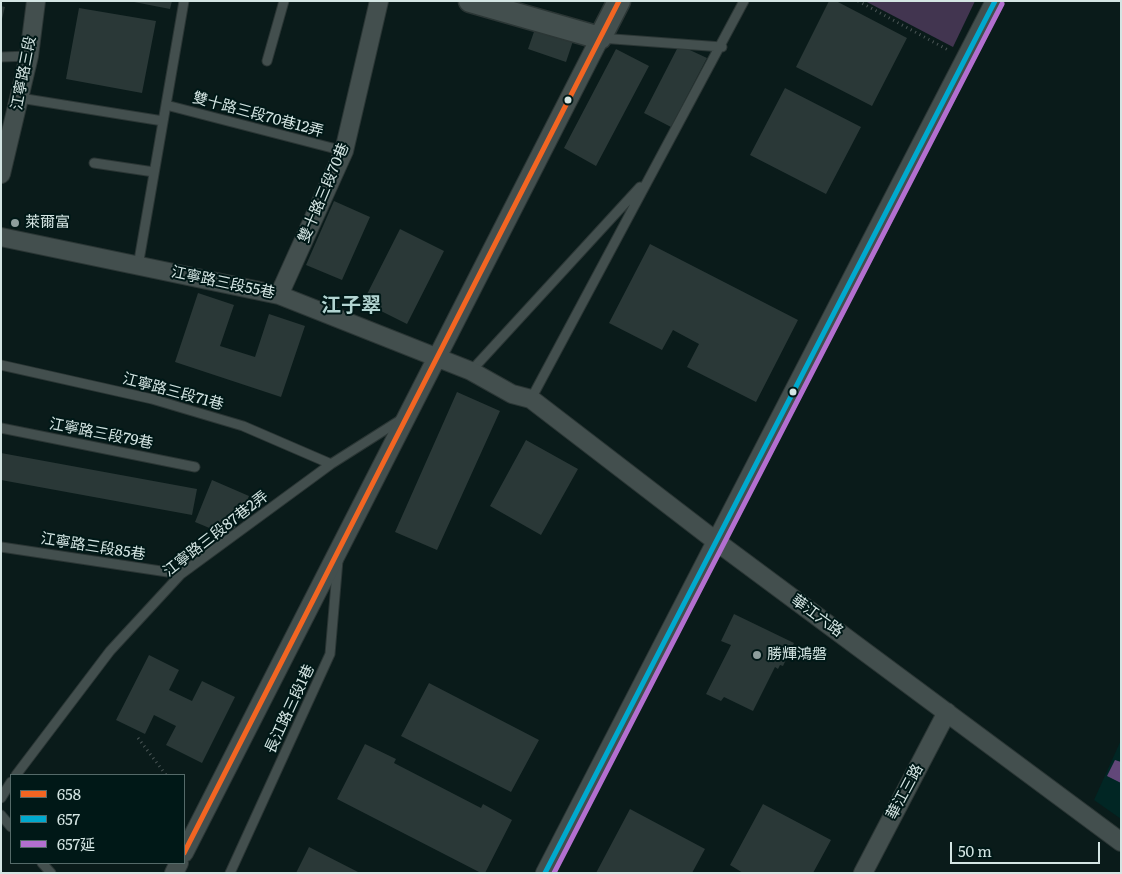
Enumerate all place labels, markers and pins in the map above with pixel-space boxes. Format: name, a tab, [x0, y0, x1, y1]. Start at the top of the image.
unlabelled marker	[563, 95, 573, 105]
place label: 萊爾富	[25, 214, 70, 232]
marker: 萊爾富	[9, 217, 21, 229]
unlabelled marker	[788, 387, 798, 397]
place label: 勝輝鴻磐	[767, 646, 827, 664]
marker: 勝輝鴻磐	[751, 649, 763, 661]

